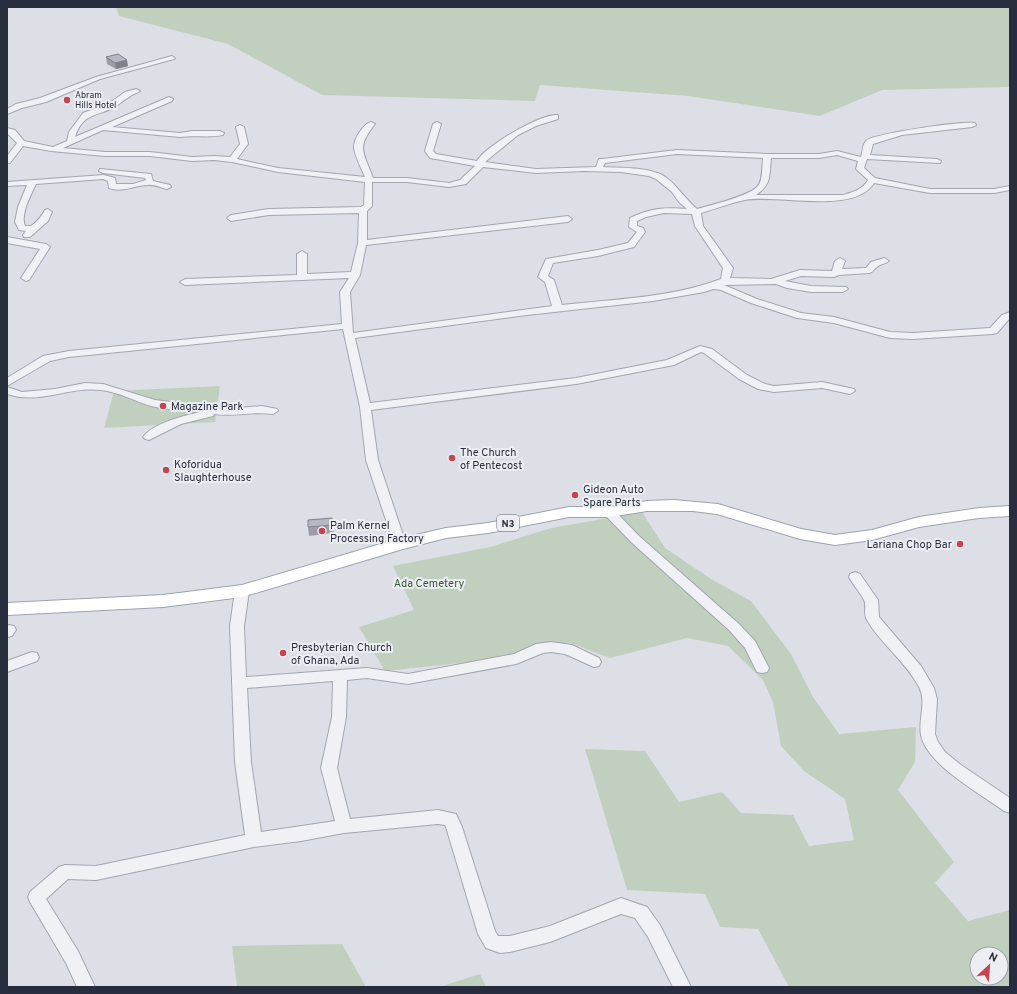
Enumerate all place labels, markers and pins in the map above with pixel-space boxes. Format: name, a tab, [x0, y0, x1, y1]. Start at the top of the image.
place label: Abram Hills Hotel	[75, 90, 116, 111]
marker: Abram Hills Hotel	[62, 95, 72, 105]
place label: Magazine Park	[171, 400, 244, 414]
marker: Magazine Park	[158, 401, 168, 411]
place label: The Church of Pentecost	[460, 446, 522, 473]
marker: The Church of Pentecost	[447, 453, 457, 463]
place label: Koforidua Slaughterhouse	[174, 458, 252, 485]
marker: Koforidua Slaughterhouse	[161, 465, 171, 475]
place label: Gideon Auto Spare Parts	[583, 483, 644, 510]
marker: Gideon Auto Spare Parts	[570, 490, 580, 500]
place label: Palm Kernel Processing Factory	[330, 519, 424, 546]
marker: Palm Kernel Processing Factory	[317, 526, 327, 536]
place label: Lariana Chop Bar	[866, 538, 953, 552]
marker: Lariana Chop Bar	[955, 539, 965, 549]
place label: Presbyterian Church of Ghana, Ada	[291, 641, 392, 668]
marker: Presbyterian Church of Ghana, Ada	[278, 648, 288, 658]

